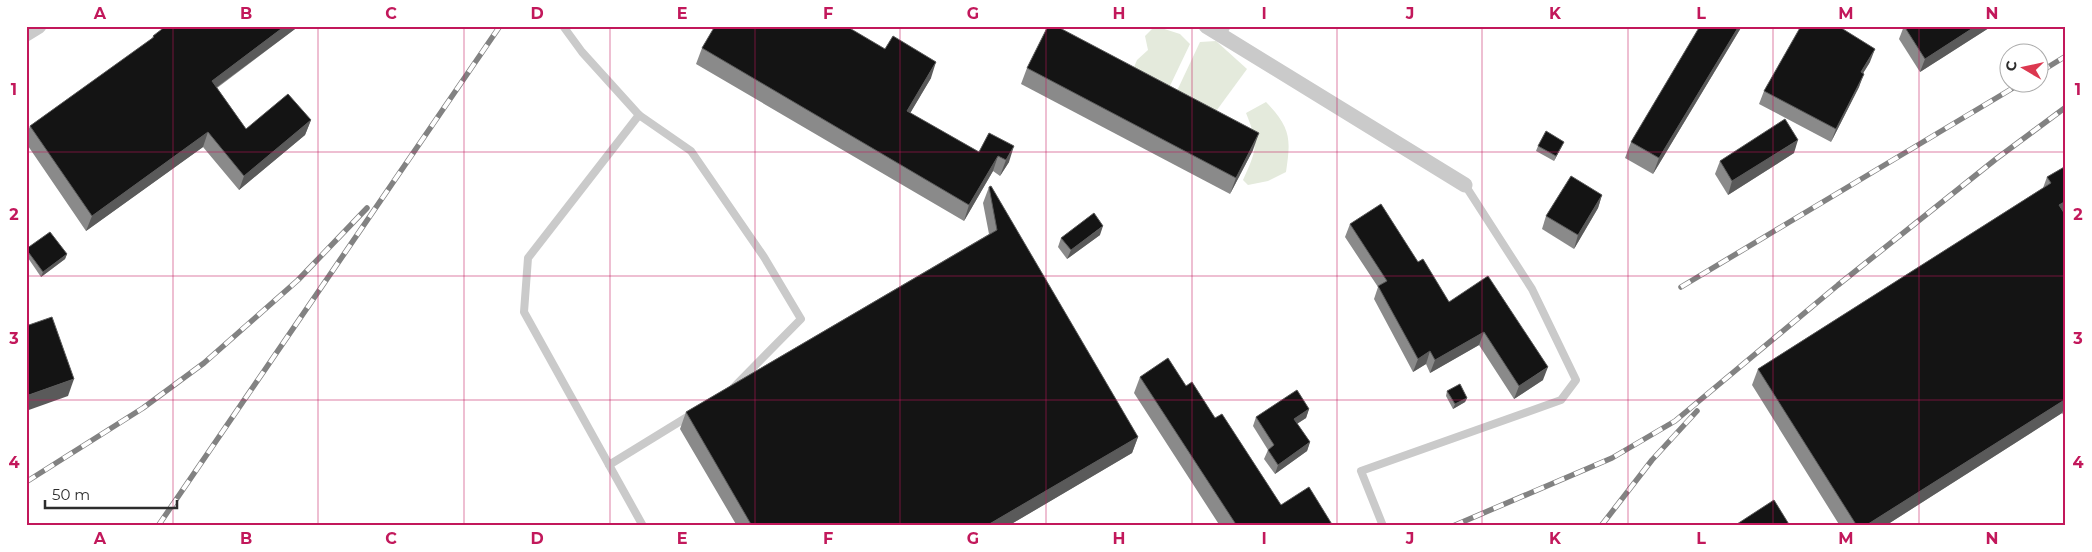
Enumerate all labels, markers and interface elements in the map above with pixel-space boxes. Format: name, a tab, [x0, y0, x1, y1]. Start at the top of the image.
text: A	[93, 4, 107, 23]
text: B	[240, 4, 252, 23]
text: C	[385, 4, 397, 23]
text: D	[530, 4, 544, 23]
text: E	[677, 4, 687, 23]
text: F	[823, 4, 833, 23]
text: G	[967, 4, 979, 23]
text: H	[1113, 4, 1125, 23]
text: I	[1261, 4, 1267, 23]
text: J	[1405, 4, 1414, 23]
text: K	[1549, 4, 1562, 23]
text: L	[1696, 4, 1706, 23]
text: M	[1838, 4, 1854, 23]
text: N	[1986, 4, 1998, 23]
north arrow	[2000, 42, 2050, 92]
text: С	[2001, 60, 2021, 72]
text: 1	[11, 80, 17, 99]
text: 1	[2075, 80, 2081, 99]
text: 2	[9, 205, 19, 224]
text: 2	[2073, 205, 2083, 224]
text: 3	[8, 329, 19, 348]
text: 3	[2072, 329, 2083, 348]
text: 4	[8, 453, 20, 472]
text: 4	[2072, 453, 2084, 472]
scale bar	[45, 477, 178, 509]
text: 50 m	[52, 485, 90, 504]
text: A	[93, 529, 107, 548]
text: B	[240, 529, 252, 548]
text: C	[385, 529, 397, 548]
text: D	[530, 529, 544, 548]
text: E	[677, 529, 687, 548]
text: F	[823, 529, 833, 548]
text: G	[967, 529, 979, 548]
text: H	[1113, 529, 1125, 548]
text: I	[1261, 529, 1267, 548]
text: J	[1405, 529, 1414, 548]
text: K	[1549, 529, 1562, 548]
text: L	[1696, 529, 1706, 548]
text: M	[1838, 529, 1854, 548]
text: N	[1986, 529, 1998, 548]

